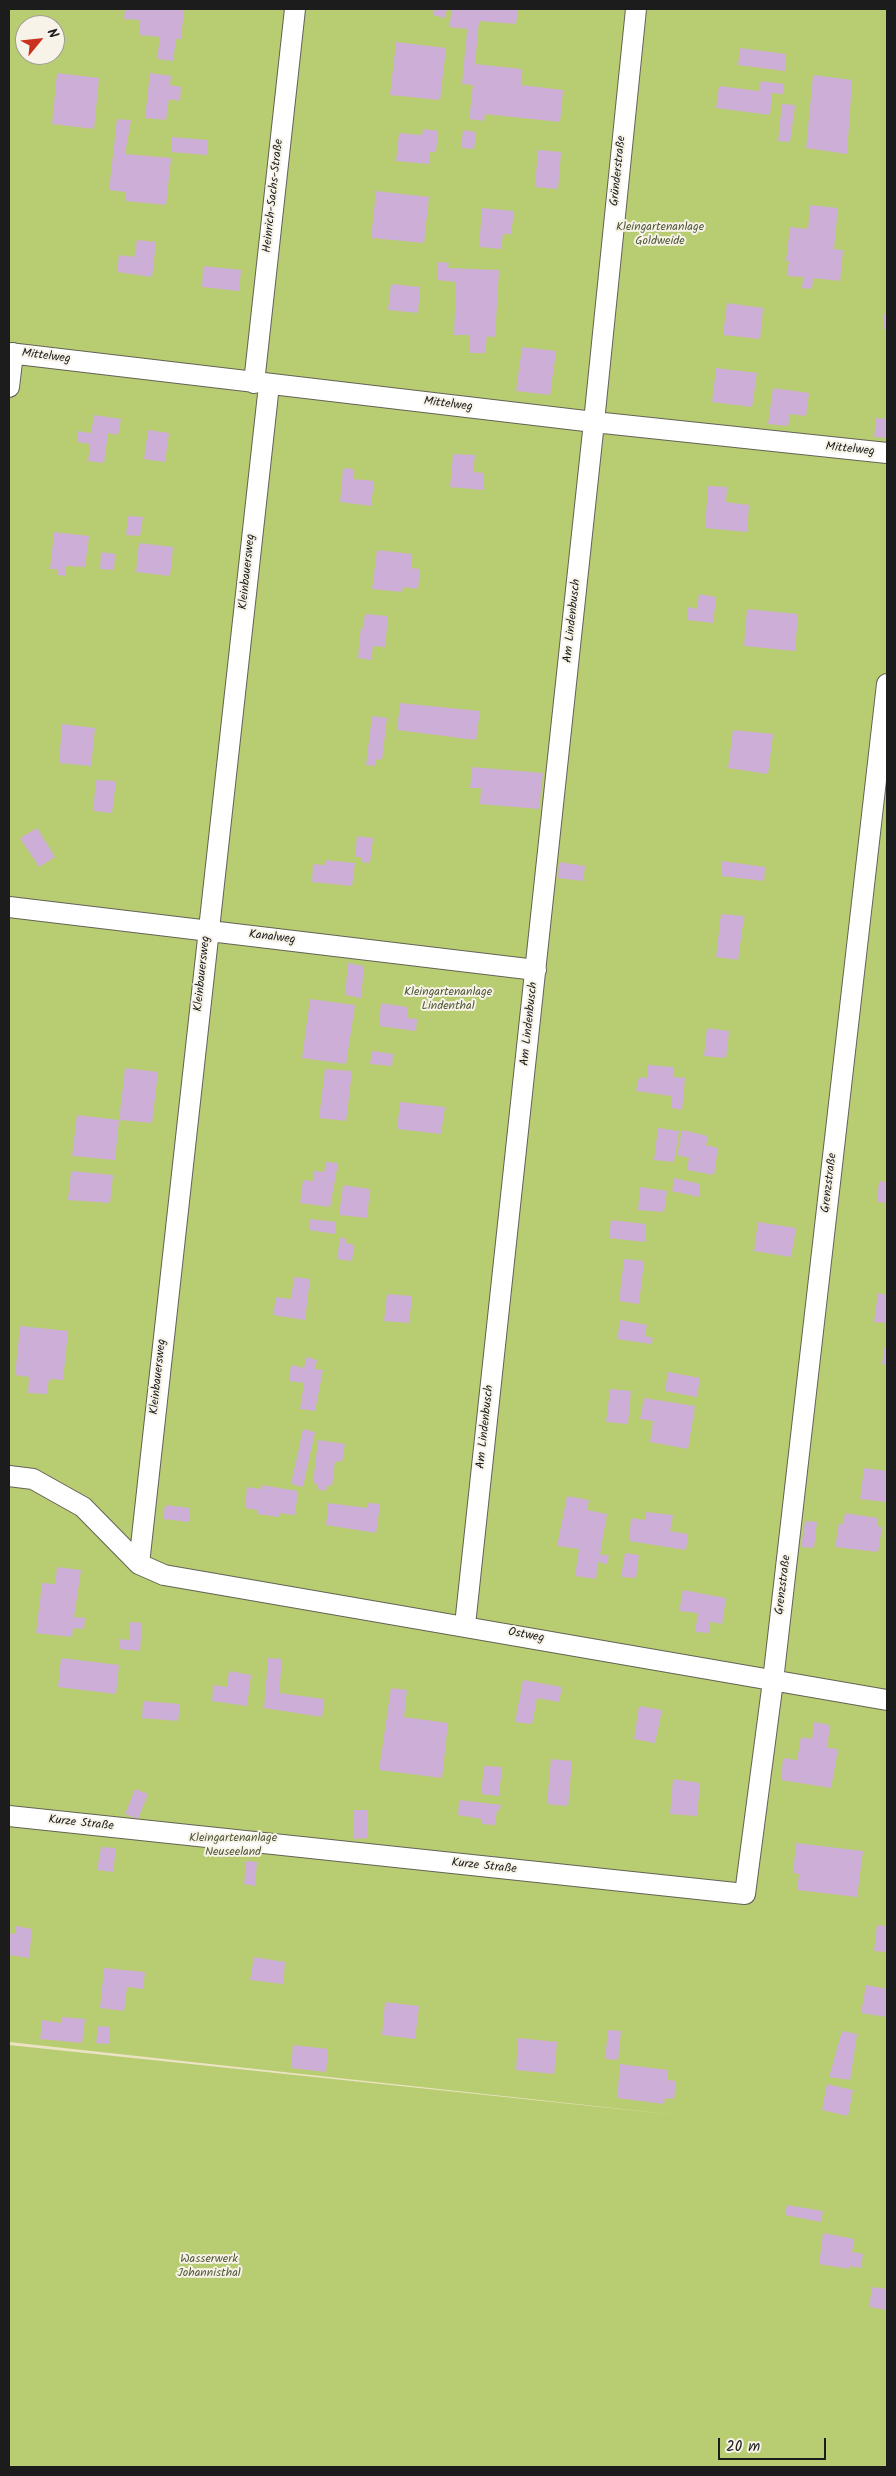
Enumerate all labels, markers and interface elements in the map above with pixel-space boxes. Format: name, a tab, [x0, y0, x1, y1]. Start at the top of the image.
north arrow	[15, 15, 65, 65]
text: N	[41, 24, 64, 42]
street label: Gründerstraße	[608, 135, 630, 207]
street label: Heinrich-Sachs-Straße	[261, 138, 287, 254]
park label: Kleingartenanlage Goldweide	[616, 221, 704, 249]
street label: Mittelweg	[21, 347, 71, 367]
street label: Mittelweg	[423, 395, 473, 415]
street label: Mittelweg	[825, 440, 875, 460]
street label: Kleinbauersweg	[237, 533, 259, 611]
street label: Am Lindenbusch	[561, 578, 585, 664]
street label: Kanalweg	[248, 928, 296, 948]
street label: Kleinbauersweg	[192, 935, 214, 1013]
street label: Am Lindenbusch	[518, 981, 542, 1067]
park label: Kleingartenanlage Lindenthal	[404, 986, 492, 1014]
street label: Grenzstraße	[819, 1152, 841, 1214]
street label: Kleinbauersweg	[148, 1338, 170, 1416]
street label: Am Lindenbusch	[474, 1384, 498, 1470]
street label: Grenzstraße	[773, 1554, 795, 1616]
street label: Ostweg	[507, 1626, 545, 1646]
street label: Kurze Straße	[48, 1813, 114, 1835]
park label: Kleingartenanlage Neuseeland	[189, 1832, 277, 1860]
street label: Kurze Straße	[451, 1856, 517, 1878]
park label: Wasserwerk Johannisthal	[177, 2253, 241, 2281]
scale bar	[721, 2428, 828, 2460]
text: 20 m	[726, 2435, 760, 2459]

